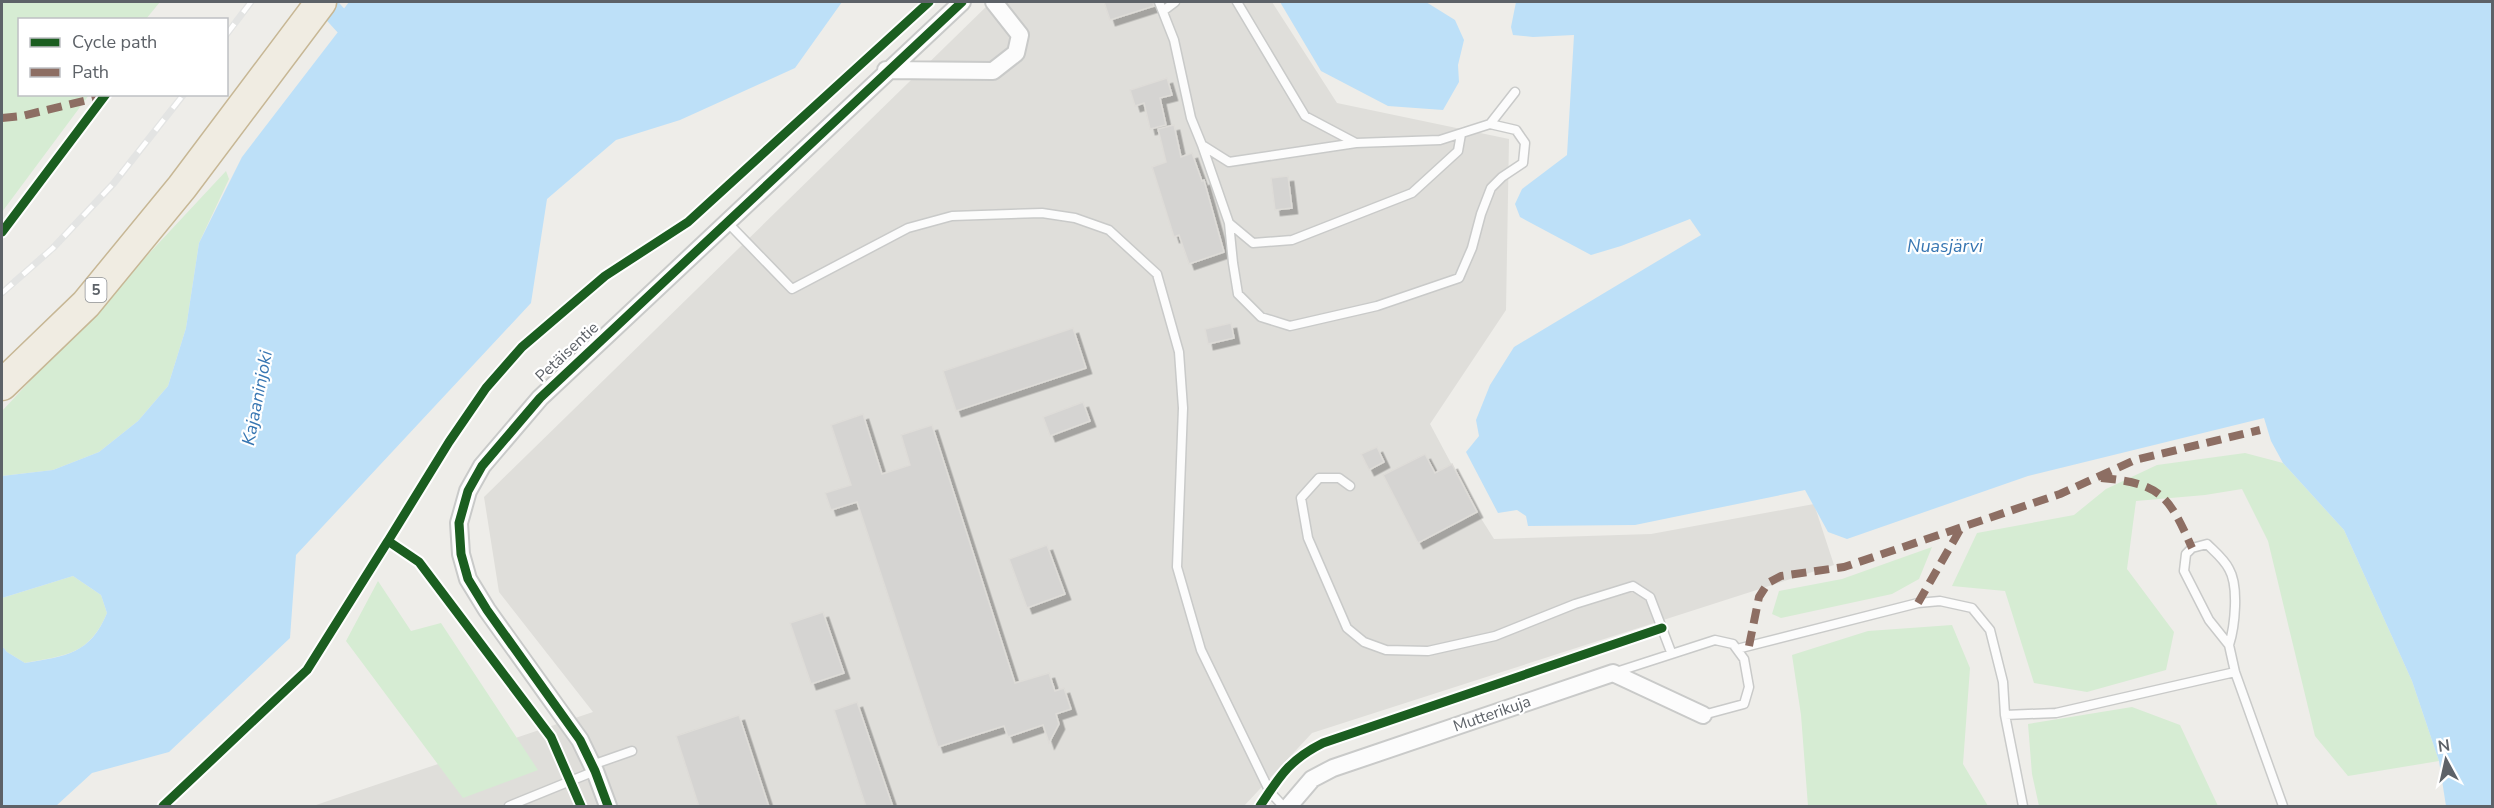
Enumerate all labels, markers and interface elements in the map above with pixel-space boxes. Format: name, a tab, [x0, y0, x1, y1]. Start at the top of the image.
legend	[18, 18, 228, 96]
text: Cycle path	[72, 30, 157, 54]
text: Path	[72, 60, 109, 84]
water label: Nuasjärvi	[1907, 234, 1984, 258]
road number: 5	[86, 278, 106, 302]
street label: Petäisentie	[531, 317, 603, 387]
water label: Kajaaninjoki	[236, 348, 278, 447]
street label: Mutterikuja	[1450, 690, 1534, 738]
north arrow	[2416, 730, 2476, 790]
text: N	[2437, 734, 2452, 758]

